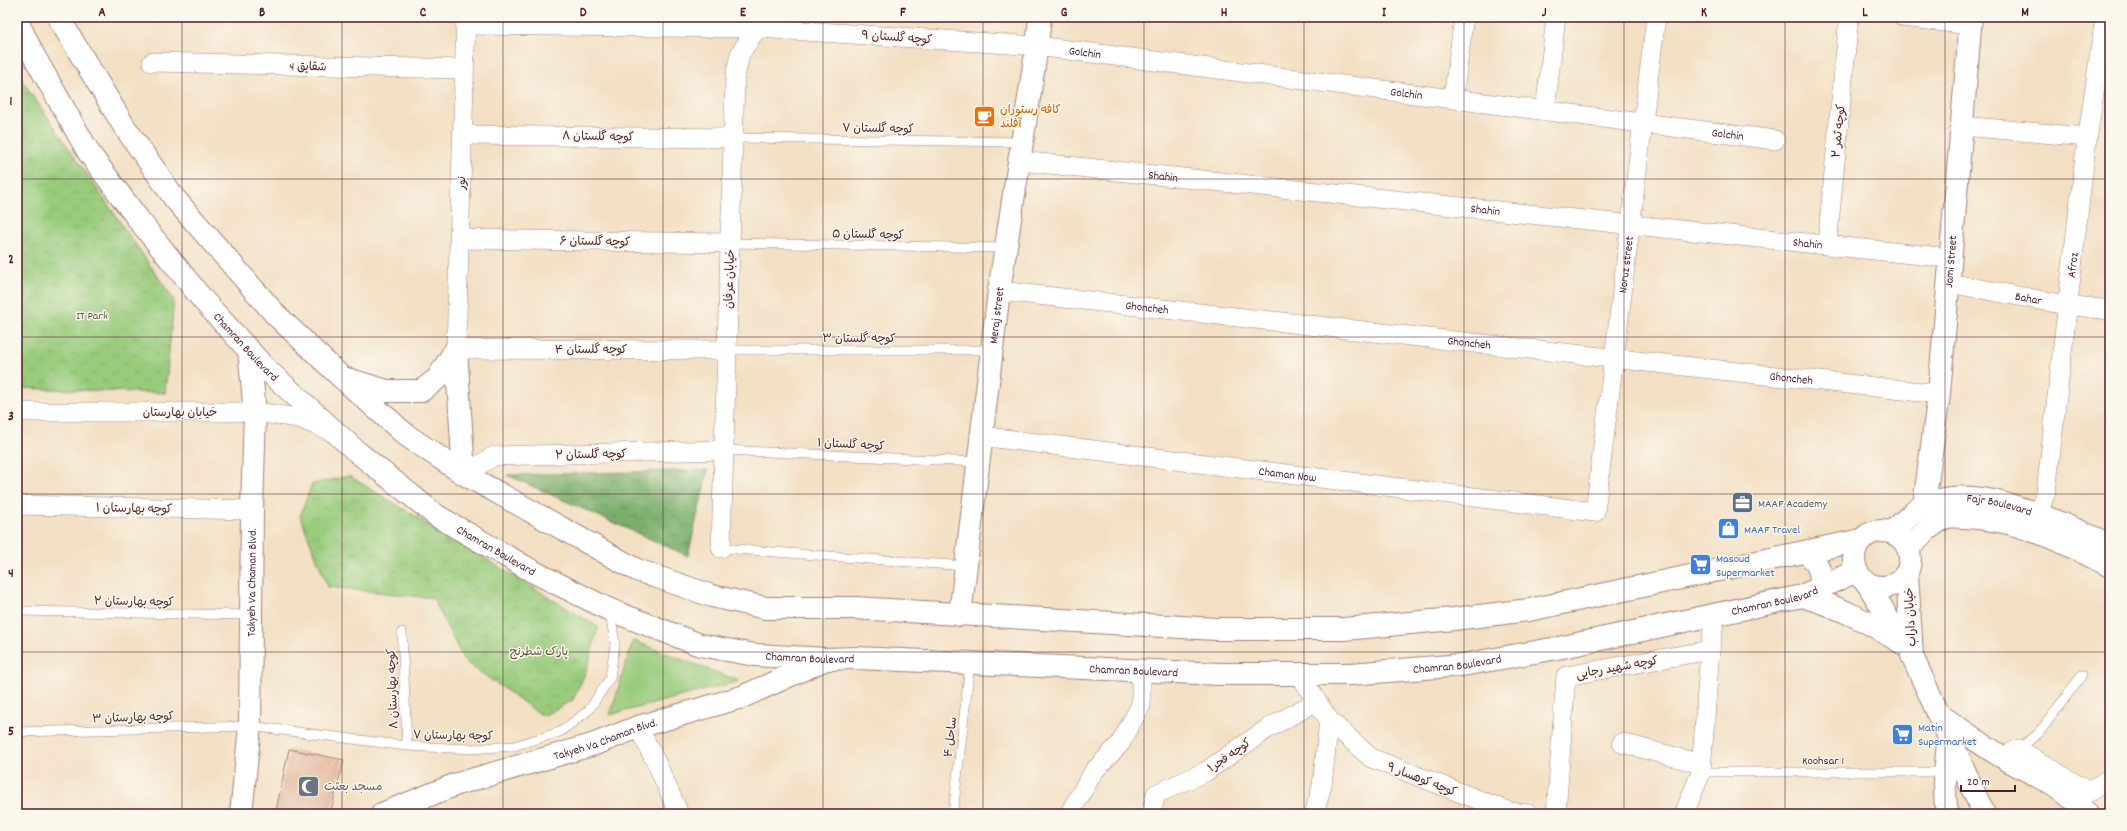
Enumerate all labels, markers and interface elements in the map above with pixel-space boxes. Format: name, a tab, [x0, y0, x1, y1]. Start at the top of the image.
text: A	[98, 4, 106, 23]
text: B	[259, 4, 265, 23]
text: C	[420, 4, 427, 23]
text: D	[580, 4, 587, 23]
text: E	[740, 4, 747, 23]
text: F	[900, 4, 906, 23]
text: G	[1061, 4, 1068, 23]
text: H	[1221, 4, 1228, 23]
text: I	[1382, 4, 1387, 23]
text: J	[1542, 4, 1547, 23]
text: K	[1701, 4, 1707, 23]
text: L	[1862, 4, 1868, 23]
text: M	[2021, 4, 2029, 23]
street label: کوچه گلستان ۹	[861, 28, 933, 49]
street label: Golchin	[1068, 43, 1102, 64]
street label: شقایق 4	[289, 59, 327, 76]
street label: Golchin	[1389, 84, 1424, 105]
text: 1	[10, 93, 13, 112]
place label: کافه رستوران آفلند	[1000, 102, 1061, 133]
cafe icon: کافه رستوران آفلند	[972, 103, 998, 129]
street label: کوچه ثمر ۲	[1828, 103, 1851, 159]
street label: کوچه گلستان ۷	[842, 120, 914, 139]
street label: Golchin	[1711, 125, 1745, 146]
street label: کوچه گلستان ۸	[562, 128, 634, 147]
street label: Shahin	[1147, 167, 1179, 187]
street label: نور	[454, 176, 471, 191]
street label: Shahin	[1470, 201, 1501, 221]
street label: کوچه گلستان ۵	[832, 226, 904, 245]
street label: کوچه گلستان ۶	[559, 233, 631, 252]
street label: Jami Street	[1941, 234, 1962, 288]
street label: Noruz street	[1615, 235, 1639, 294]
street label: Shahin	[1792, 235, 1824, 255]
street label: خیابان عرفان	[721, 249, 740, 309]
text: 2	[8, 251, 14, 270]
street label: Afroz	[2064, 251, 2084, 279]
street label: Meraj street	[986, 285, 1010, 345]
street label: Bahar	[2014, 289, 2044, 310]
street label: Ghoncheh	[1124, 298, 1170, 320]
park label: IT Park	[76, 308, 108, 325]
street label: Chamran Boulevard	[208, 309, 281, 386]
street label: کوچه گلستان ۳	[822, 331, 896, 348]
street label: Ghoncheh	[1446, 333, 1492, 355]
street label: کوچه گلستان ۴	[555, 342, 627, 359]
street label: Ghoncheh	[1769, 368, 1814, 390]
street label: خیابان بهارستان	[143, 405, 217, 422]
text: 3	[8, 408, 14, 427]
street label: کوچه گلستان ۱	[817, 435, 885, 456]
street label: کوچه گلستان ۲	[555, 446, 627, 465]
street label: Chaman Now	[1258, 463, 1318, 488]
office icon: MAAF Academy	[1730, 490, 1756, 516]
street label: Fajr Boulevard	[1966, 491, 2034, 521]
place label: MAAF Academy	[1758, 496, 1828, 513]
street label: کوچه بهارستان ۱	[96, 500, 172, 519]
shop icon: MAAF Travel	[1715, 516, 1741, 542]
street label: Chamran Boulevard	[453, 522, 538, 581]
place label: MAAF Travel	[1744, 522, 1800, 539]
street label: Takyeh Va Chaman Blvd.	[244, 528, 262, 637]
place label: Masoud Supermarket	[1716, 551, 1775, 582]
supermarket icon: Masoud Supermarket	[1687, 552, 1713, 578]
text: 4	[8, 565, 14, 584]
street label: Chamran Boulevard	[1730, 583, 1821, 621]
street label: خیابان داراب	[1901, 587, 1922, 647]
street label: کوچه بهارستان ۲	[94, 593, 174, 612]
park label: پارک شطرنج	[510, 644, 568, 661]
street label: کوچه بهارستان ۸	[384, 648, 403, 729]
street label: Chamran Boulevard	[765, 649, 855, 669]
street label: Chamran Boulevard	[1412, 651, 1503, 679]
street label: کوچه شهید رجایی	[1575, 653, 1660, 684]
street label: Chamran Boulevard	[1089, 661, 1178, 682]
street label: کوچه بهارستان ۳	[92, 709, 174, 728]
street label: Takyeh Va Chaman Blvd.	[552, 715, 660, 765]
street label: ساحل ۴	[941, 716, 962, 759]
place label: Matin Supermarket	[1918, 720, 1977, 751]
supermarket icon: Matin Supermarket	[1889, 721, 1915, 747]
text: 5	[8, 723, 14, 742]
street label: کوچه بهارستان ۷	[413, 727, 493, 746]
street label: کوچه فجر۱	[1205, 735, 1255, 777]
street label: Koohsar 1	[1802, 753, 1844, 770]
street label: کوچه کوهسار ۹	[1384, 759, 1459, 801]
scale bar	[1961, 767, 2015, 793]
mosque icon: مسجد بعثت	[296, 773, 322, 799]
text: 20 m	[1967, 774, 1990, 791]
place label: مسجد بعثت	[324, 779, 382, 796]

